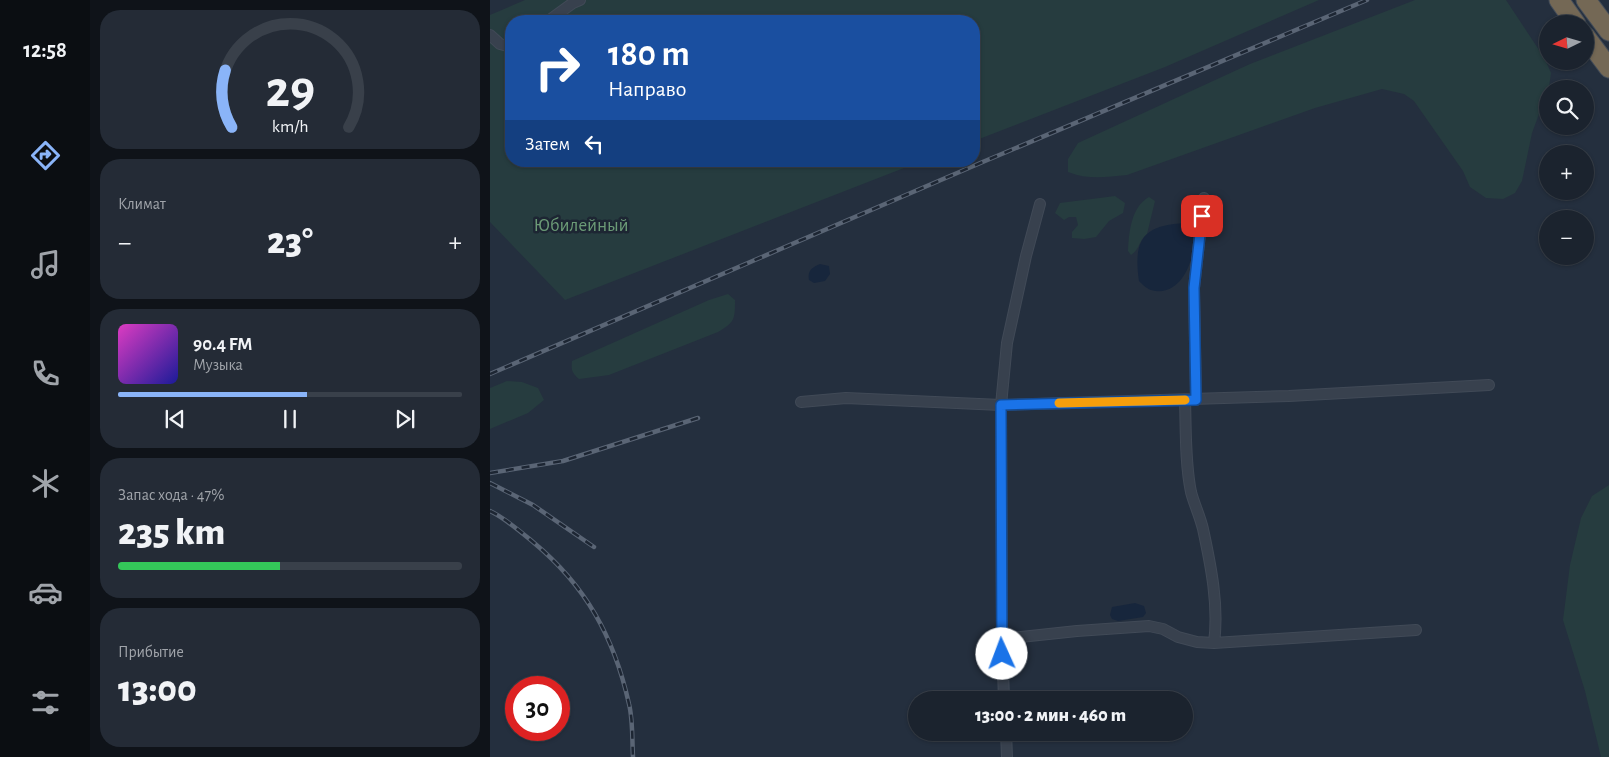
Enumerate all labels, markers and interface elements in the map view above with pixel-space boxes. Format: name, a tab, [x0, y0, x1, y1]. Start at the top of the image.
north arrow	[1539, 15, 1594, 70]
map controls	[1539, 15, 1594, 265]
icon: right	[525, 35, 590, 100]
text: 180 m	[608, 37, 690, 72]
text: 12:58	[23, 39, 67, 61]
text: 29	[265, 64, 315, 116]
text: Направо	[608, 78, 686, 100]
button: search	[1539, 80, 1594, 135]
text: km/h	[272, 118, 308, 136]
icon: left	[580, 130, 608, 158]
text: Затем	[525, 135, 570, 154]
icon: directions	[28, 138, 63, 173]
button: +	[1539, 145, 1594, 200]
pin	[1181, 195, 1223, 237]
text: Климат	[118, 196, 166, 212]
icon: arrive	[1188, 202, 1216, 230]
button: −	[1539, 210, 1594, 265]
park label: Юбилейный	[533, 216, 629, 235]
text: 23°	[267, 223, 313, 261]
text: −	[118, 229, 131, 257]
text: +	[449, 229, 462, 257]
icon: music	[28, 247, 63, 282]
text: 90.4 FM	[193, 335, 252, 354]
icon: phone	[28, 356, 63, 391]
text: Музыка	[193, 357, 243, 373]
icon: previous	[161, 405, 189, 433]
icon: pause	[276, 405, 304, 433]
icon: next	[391, 405, 419, 433]
icon: climate	[28, 466, 63, 501]
text: Запас хода · 47%	[118, 487, 224, 503]
text: 235 km	[118, 514, 225, 552]
icon: car	[28, 575, 63, 610]
position arrow	[975, 627, 1027, 679]
text: Прибытие	[118, 644, 184, 660]
text: 13:00	[118, 671, 197, 709]
speed limit sign: 30	[505, 676, 570, 741]
icon: filters	[28, 685, 63, 720]
text: 13:00 · 2 мин · 460 m	[975, 706, 1126, 725]

